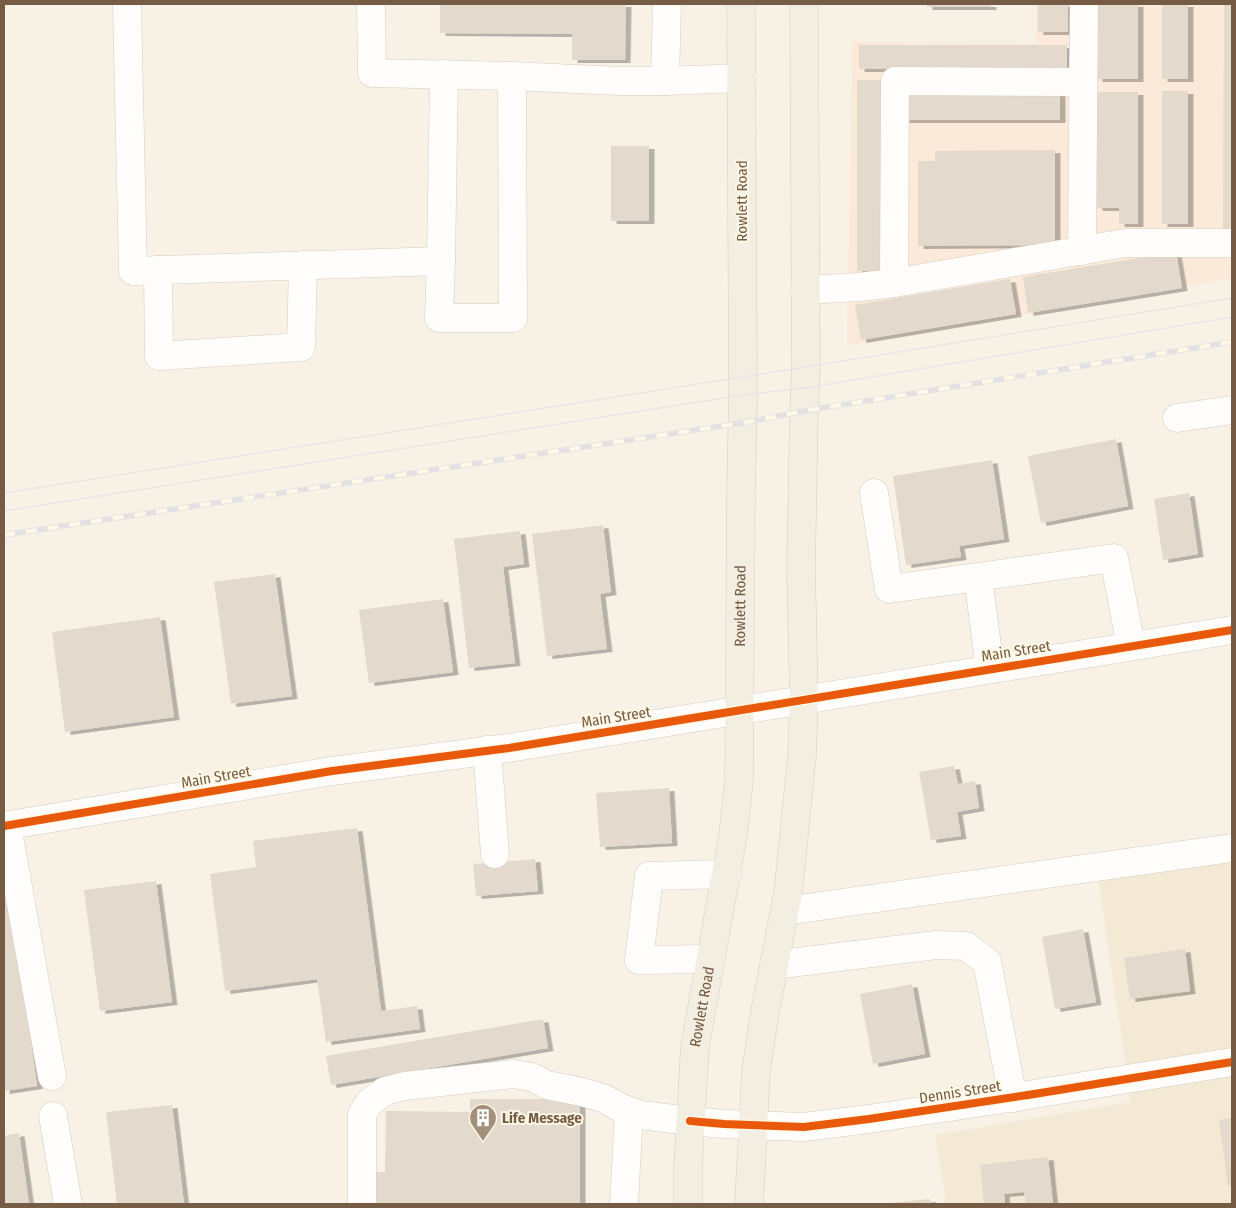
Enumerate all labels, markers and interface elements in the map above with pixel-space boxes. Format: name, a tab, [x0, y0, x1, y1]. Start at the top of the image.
street label: Rowlett Road	[733, 160, 751, 242]
street label: Rowlett Road	[731, 565, 749, 647]
street label: Main Street	[980, 637, 1052, 665]
street label: Main Street	[580, 703, 652, 731]
street label: Main Street	[180, 762, 252, 792]
street label: Rowlett Road	[686, 965, 718, 1049]
street label: Dennis Street	[918, 1077, 1002, 1107]
building icon: Life Message	[468, 1103, 498, 1142]
place label: Life Message	[502, 1109, 582, 1127]

